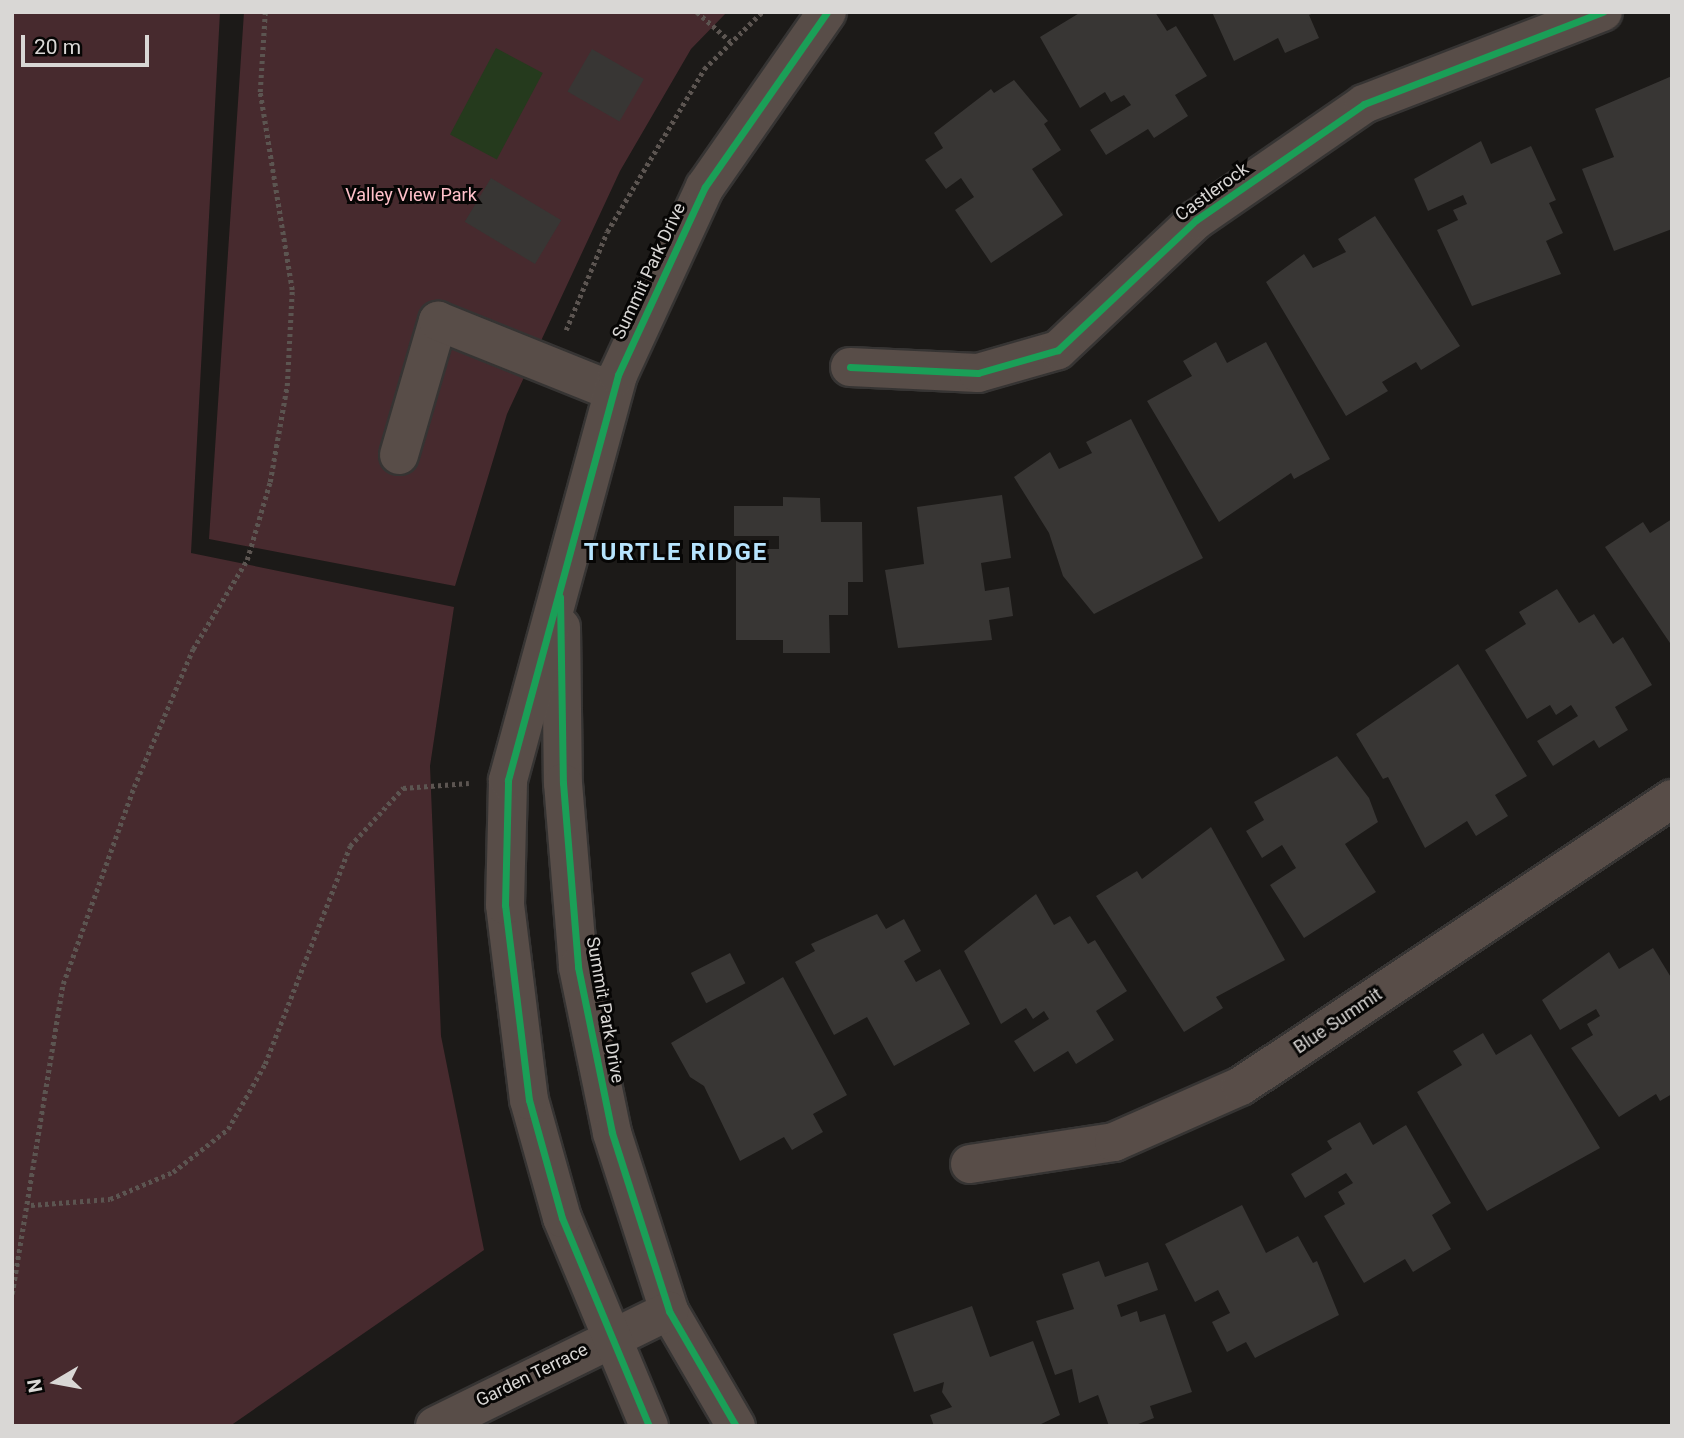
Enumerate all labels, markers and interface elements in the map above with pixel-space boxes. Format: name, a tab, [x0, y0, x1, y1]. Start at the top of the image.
scale bar	[24, 21, 152, 65]
text: 20 m	[34, 35, 81, 59]
street label: Castlerock	[1171, 158, 1253, 226]
park label: Valley View Park	[345, 184, 477, 206]
street label: Summit Park Drive	[608, 199, 690, 343]
district label: TURTLE RIDGE	[585, 539, 767, 567]
street label: Summit Park Drive	[582, 935, 628, 1085]
street label: Blue Summit	[1290, 984, 1386, 1058]
street label: Garden Terrace	[472, 1339, 592, 1411]
north arrow	[21, 1347, 91, 1417]
text: N	[22, 1377, 47, 1394]

